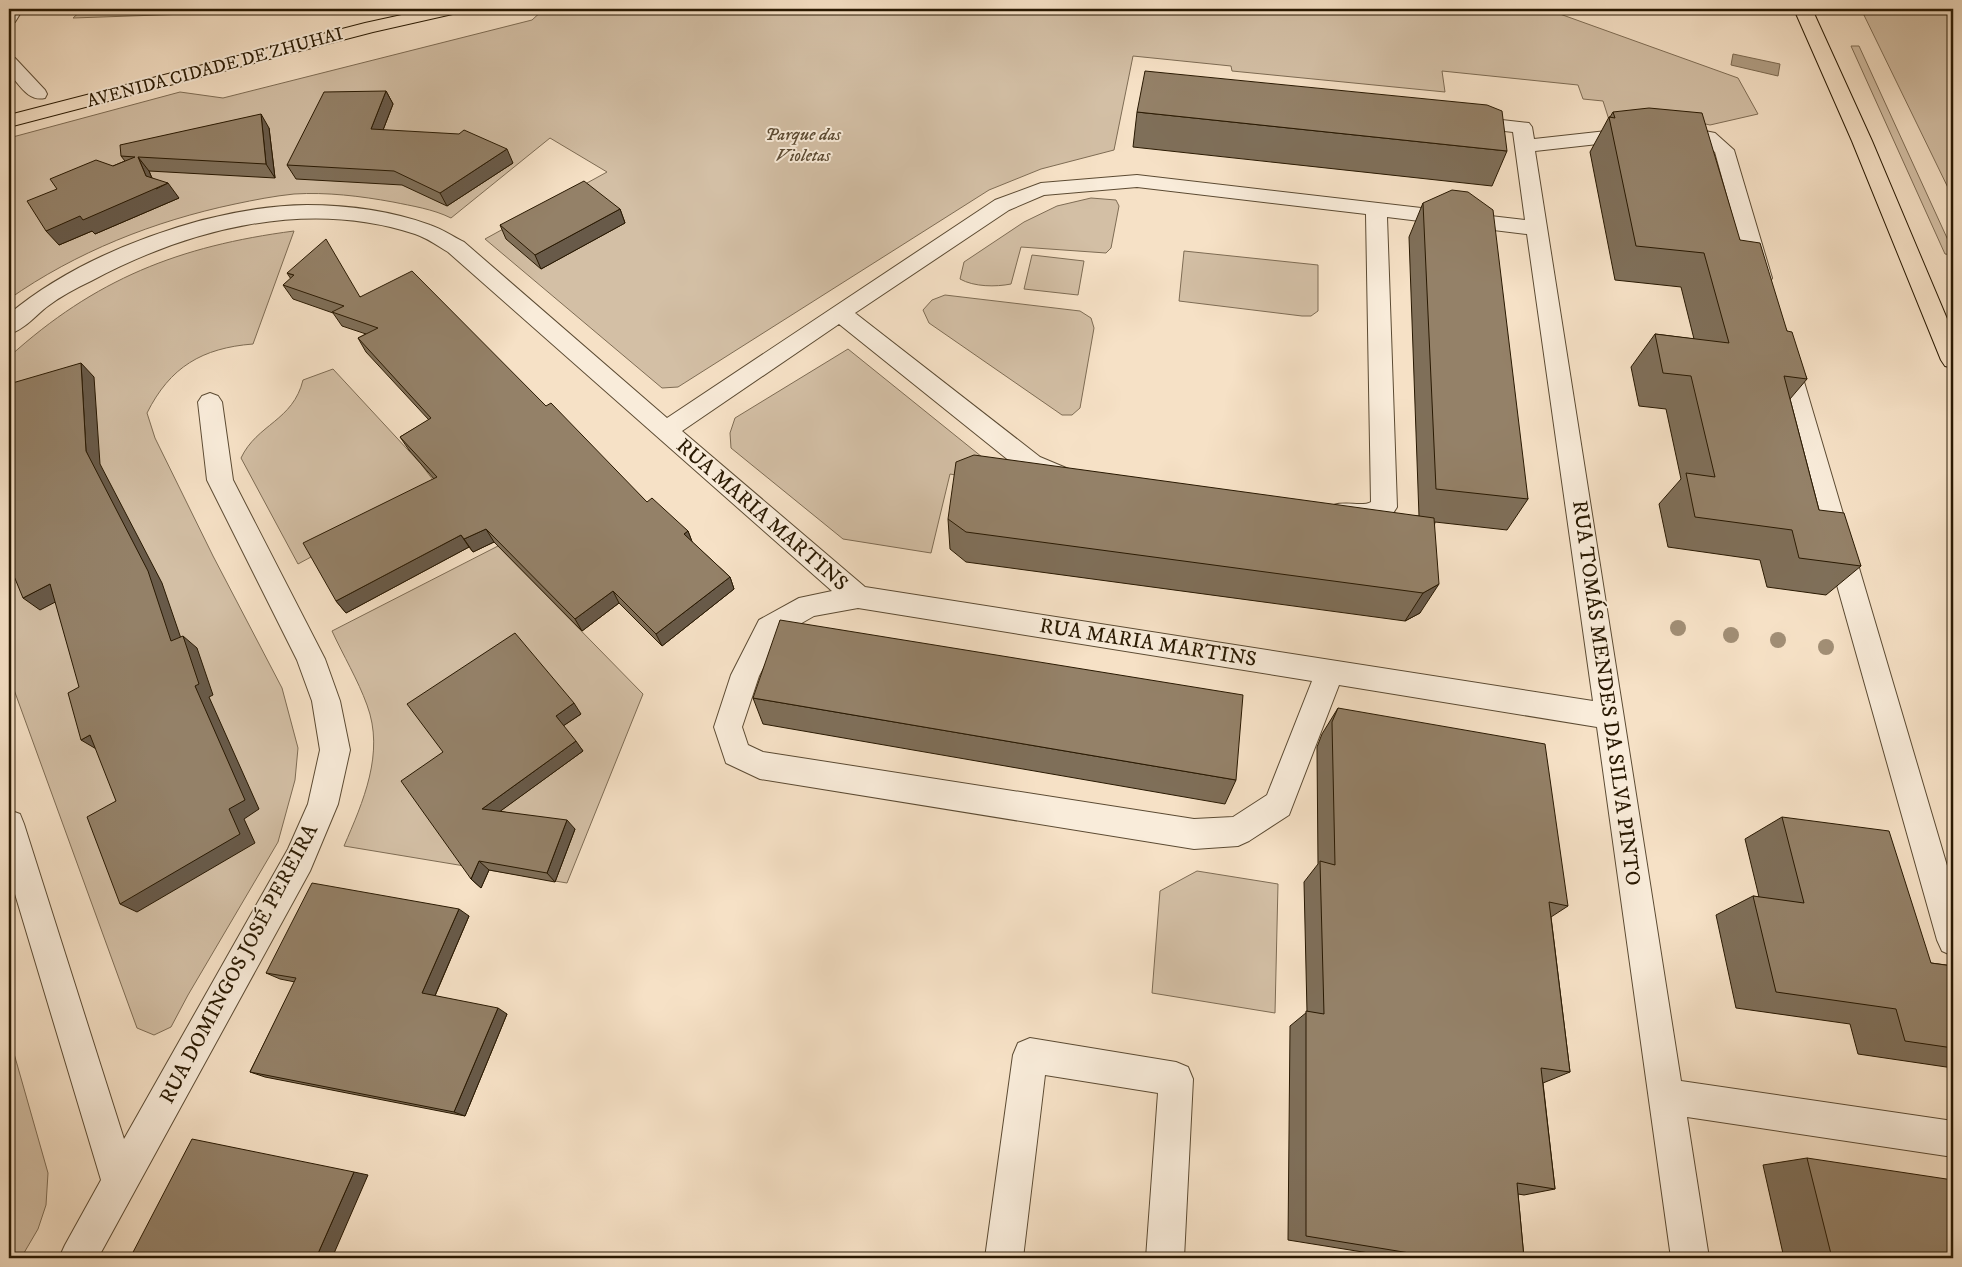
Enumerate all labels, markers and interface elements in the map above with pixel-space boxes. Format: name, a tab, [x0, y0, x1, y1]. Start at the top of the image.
street label: AVENIDA CIDADE DE ZHUHAI	[85, 23, 345, 113]
park label: Parque das Violetas	[765, 124, 842, 167]
street label: RUA MARIA MARTINS	[671, 433, 853, 597]
street label: RUA TOMÁS MENDES DA SILVA PINTO	[1566, 498, 1648, 887]
street label: RUA MARIA MARTINS	[1038, 613, 1258, 673]
street label: RUA DOMINGOS JOSÉ PEREIRA	[153, 819, 324, 1108]

